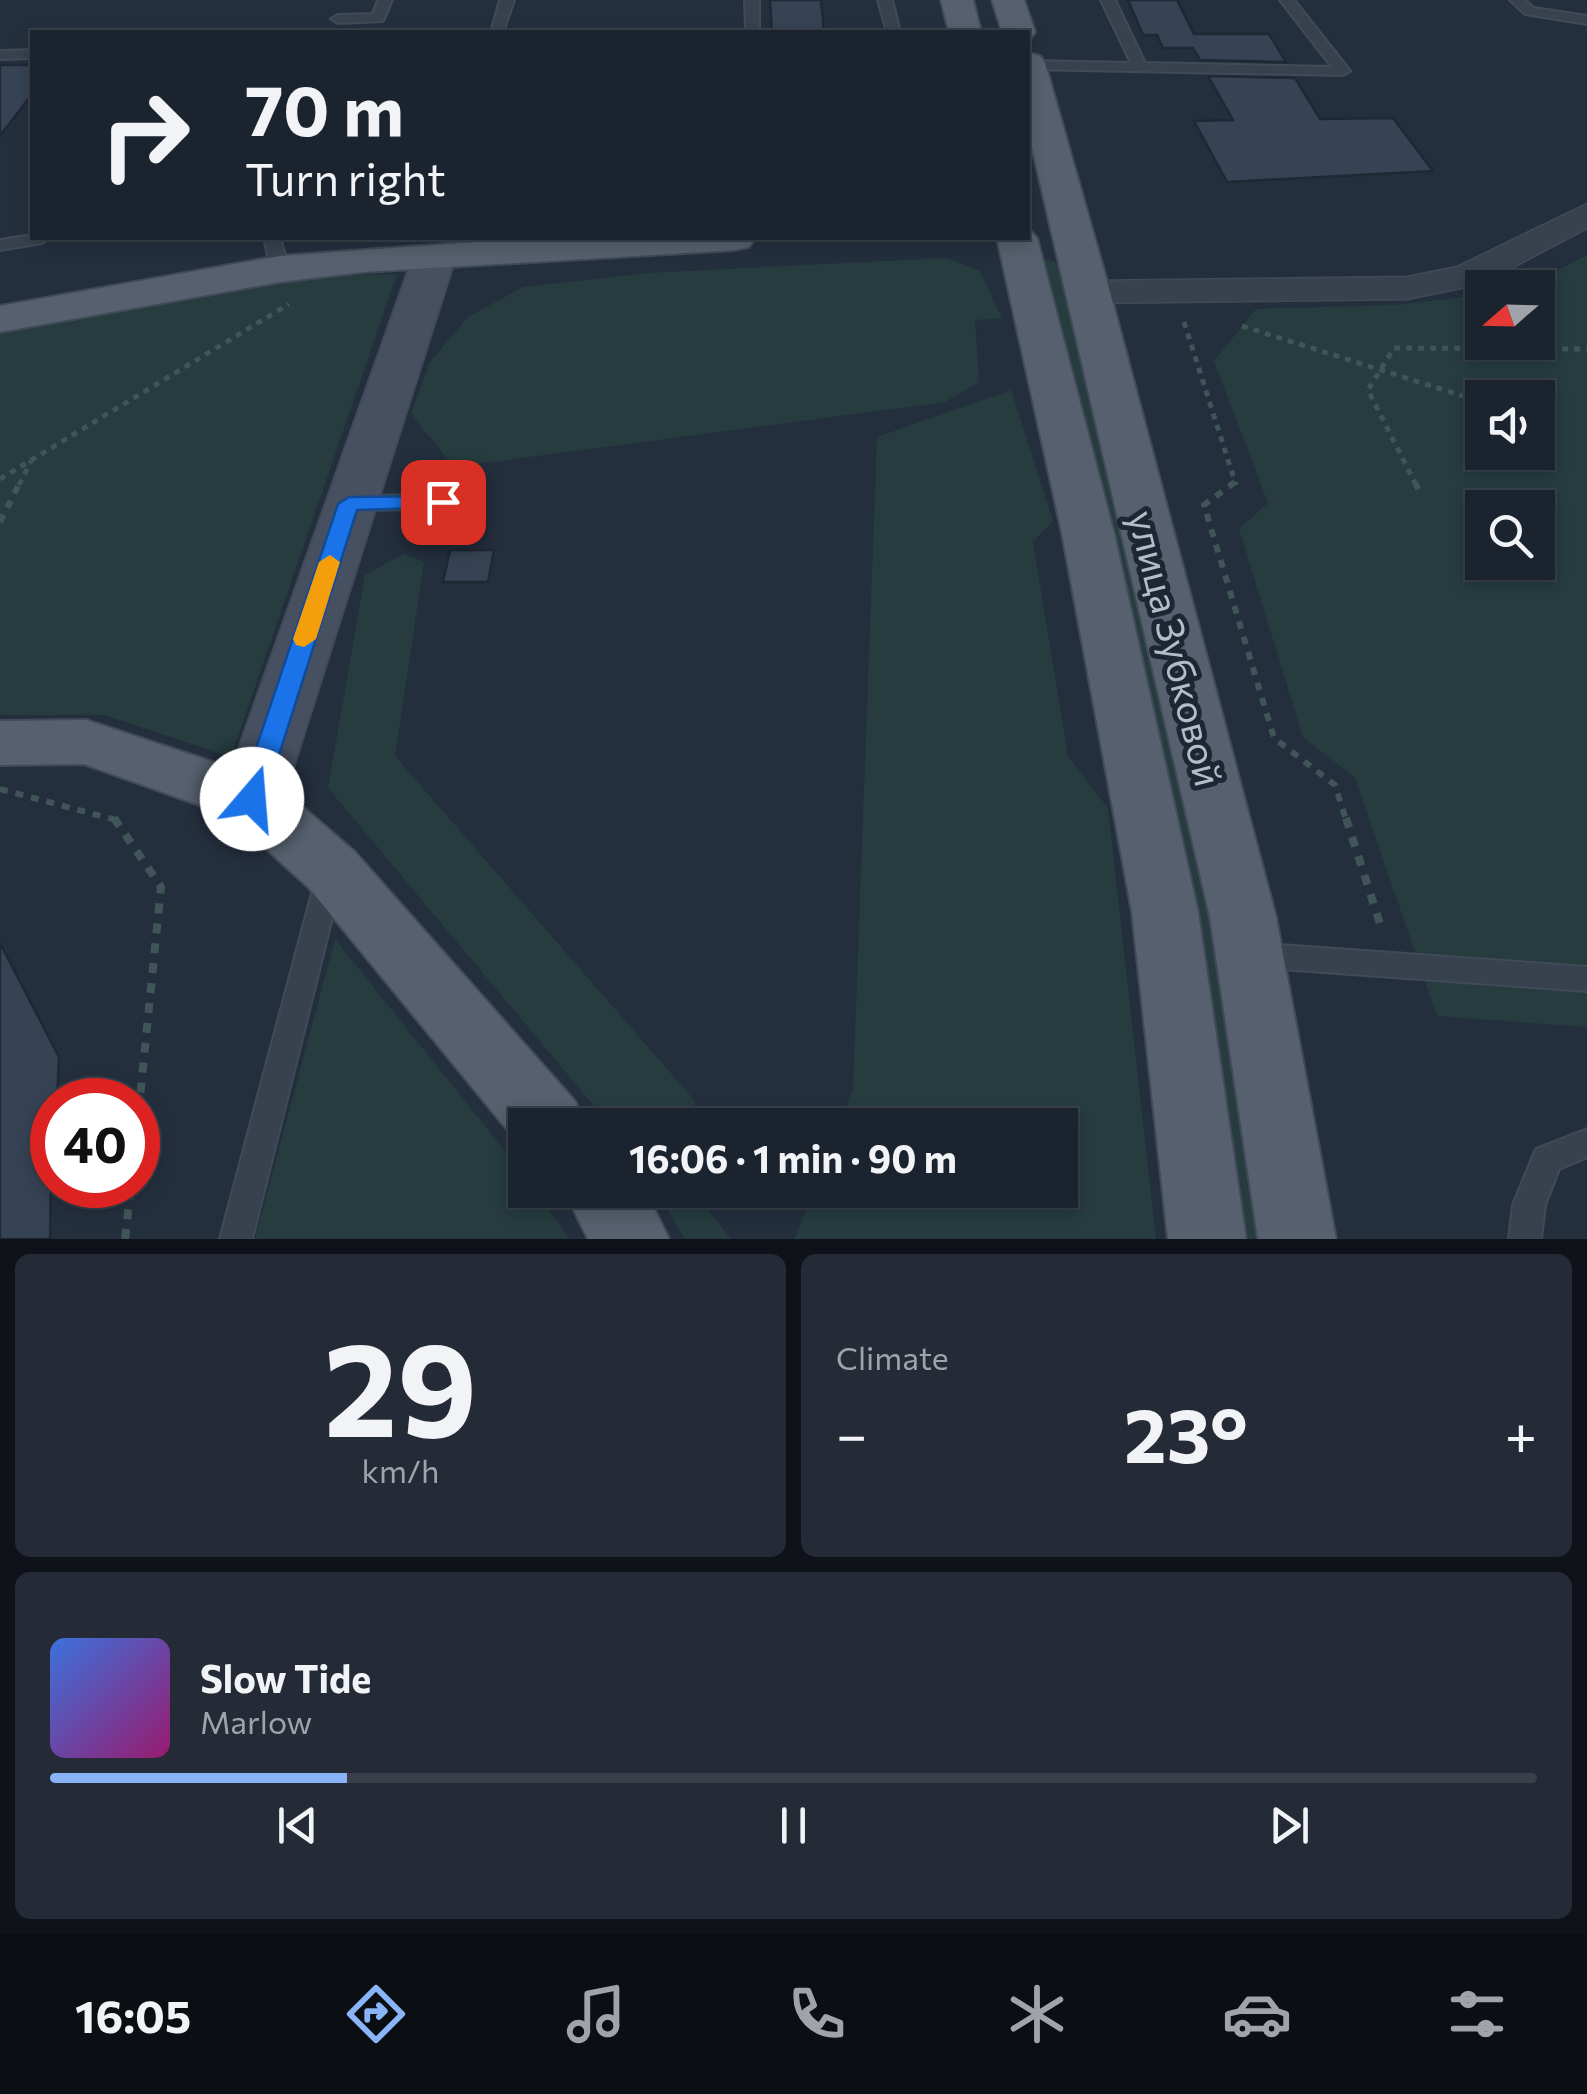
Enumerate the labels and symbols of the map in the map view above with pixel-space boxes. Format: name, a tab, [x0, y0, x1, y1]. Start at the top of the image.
north arrow	[1465, 270, 1555, 360]
pin	[401, 460, 486, 545]
street label: улица Зубковой	[1120, 505, 1234, 791]
position arrow	[200, 747, 304, 851]
speed limit sign: 40	[30, 1078, 160, 1208]

